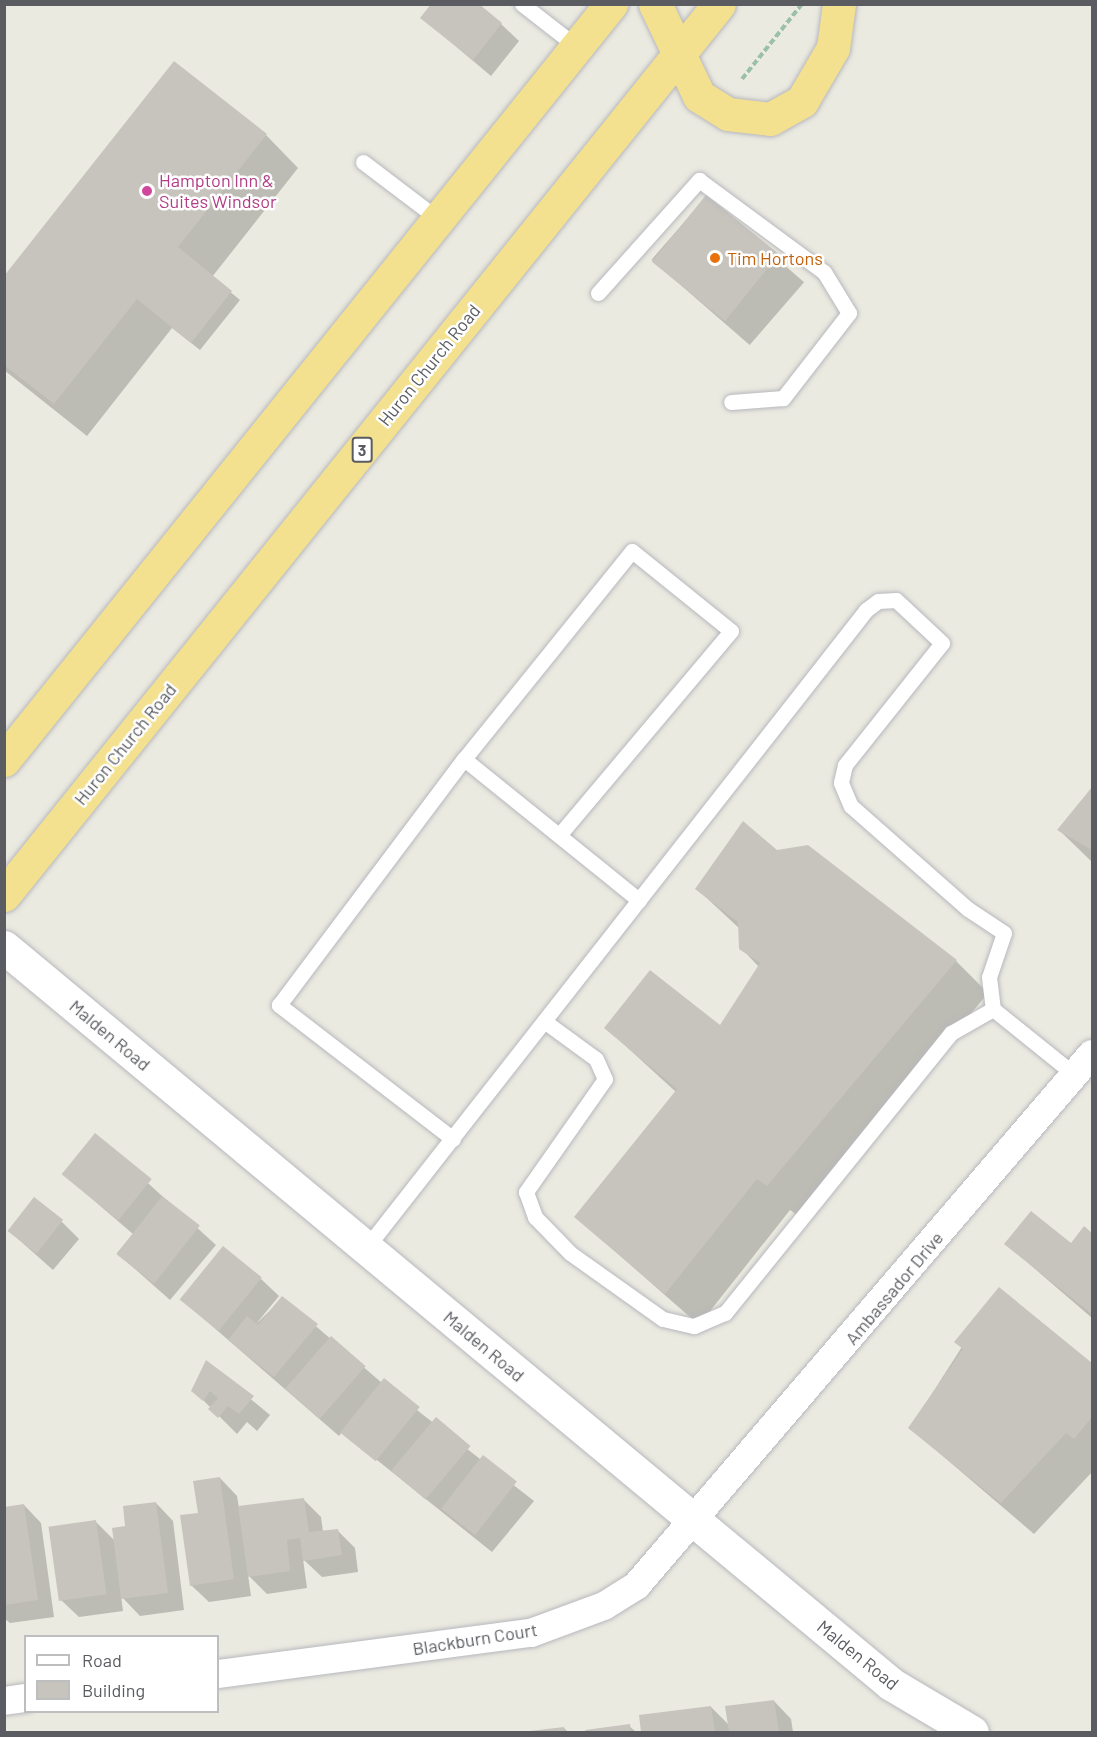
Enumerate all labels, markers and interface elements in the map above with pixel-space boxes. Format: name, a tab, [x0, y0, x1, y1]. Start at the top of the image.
place label: Hampton Inn & Suites Windsor	[159, 170, 277, 213]
marker: Hampton Inn & Suites Windsor	[140, 184, 154, 198]
place label: Tim Hortons	[727, 247, 823, 269]
marker: Tim Hortons	[708, 251, 722, 265]
street label: Huron Church Road	[373, 300, 485, 430]
road number: 3	[352, 437, 372, 463]
street label: Huron Church Road	[69, 679, 181, 809]
street label: Malden Road	[65, 995, 155, 1075]
street label: Ambassador Drive	[840, 1227, 948, 1349]
street label: Malden Road	[439, 1306, 529, 1386]
street label: Malden Road	[813, 1616, 903, 1694]
street label: Blackburn Court	[411, 1618, 539, 1660]
legend	[24, 1635, 219, 1713]
text: Road	[82, 1649, 122, 1671]
text: Building	[82, 1679, 145, 1701]

